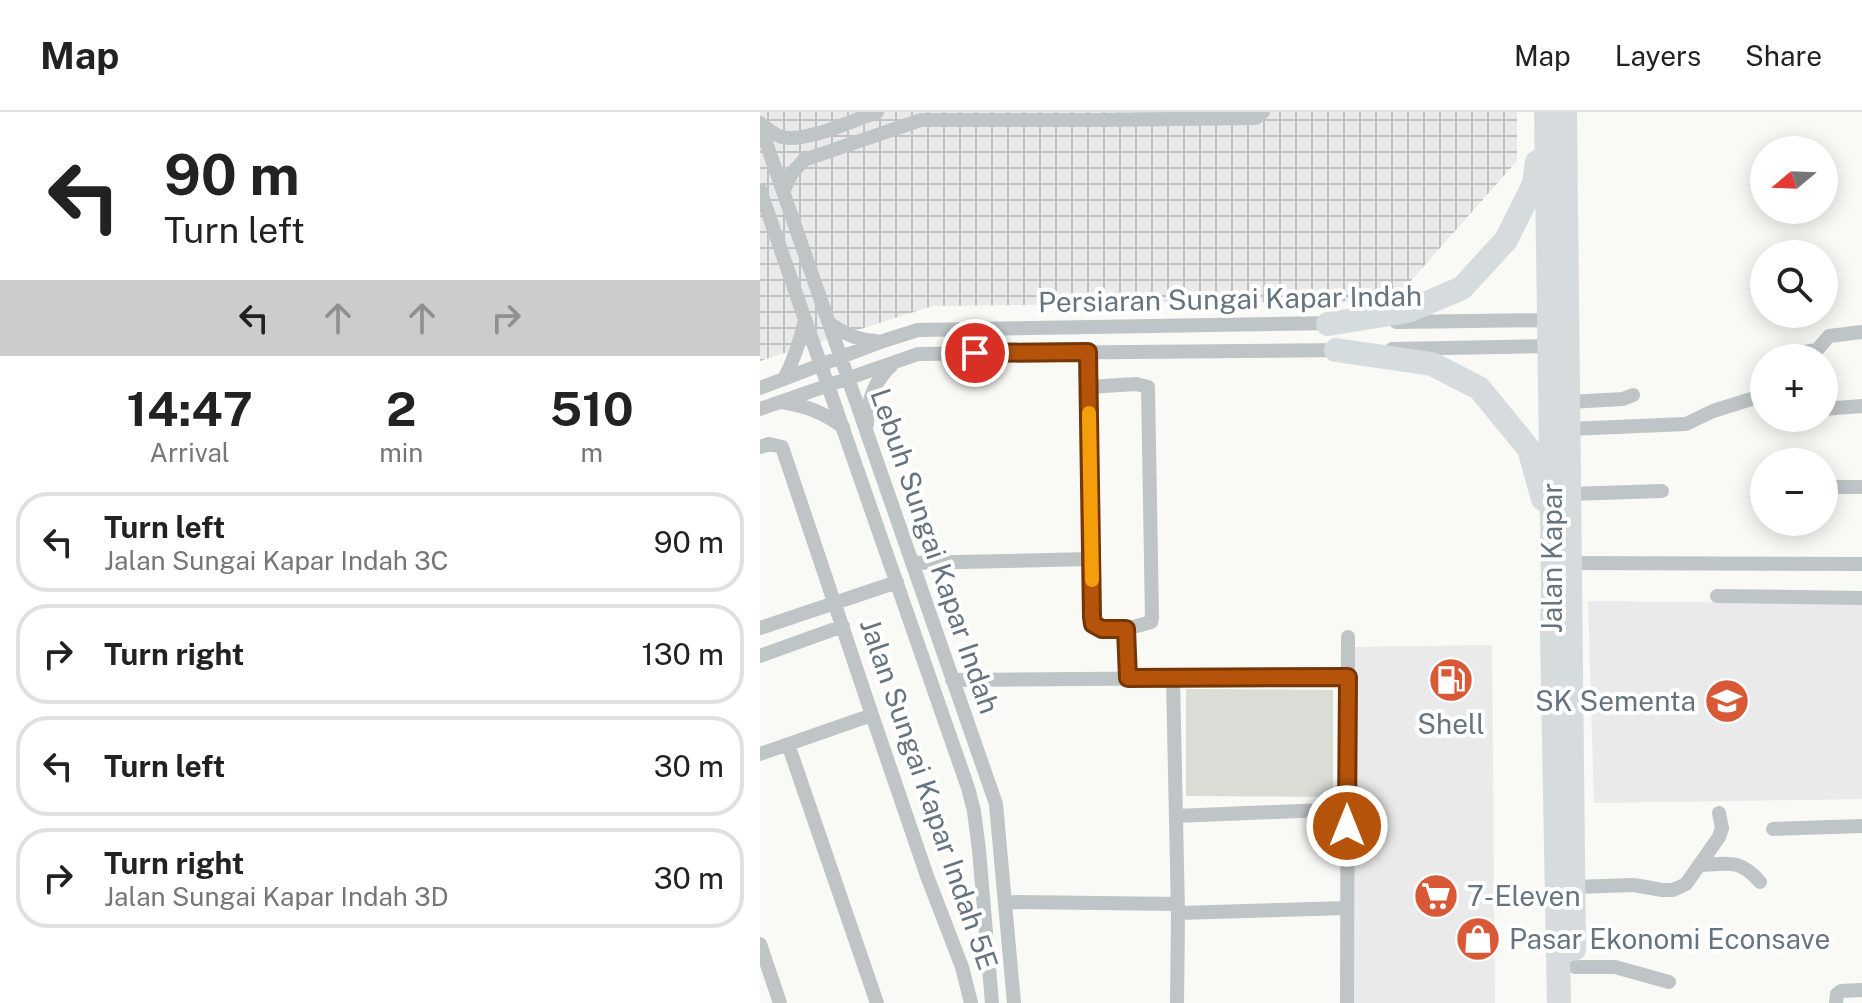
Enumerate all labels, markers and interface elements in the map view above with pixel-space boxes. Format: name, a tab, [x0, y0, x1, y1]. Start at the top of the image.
text: Map	[40, 33, 119, 78]
text: Map	[1514, 39, 1571, 72]
text: Layers	[1615, 39, 1701, 72]
text: Share	[1745, 39, 1822, 72]
north arrow	[1750, 136, 1838, 224]
map controls	[1750, 136, 1838, 536]
text: 90 m	[164, 142, 300, 208]
icon: left	[32, 144, 136, 248]
text: Turn left	[164, 209, 305, 251]
button: search	[1750, 240, 1838, 328]
street label: Persiaran Sungai Kapar Indah	[1038, 279, 1422, 318]
icon: left	[232, 296, 276, 340]
icon: ahead	[316, 296, 360, 340]
icon: ahead	[400, 296, 444, 340]
icon: right	[484, 296, 528, 340]
pin	[941, 319, 1009, 387]
icon: arrive	[953, 331, 997, 375]
button: +	[1750, 344, 1838, 432]
text: 14:47	[126, 380, 253, 437]
text: 2	[386, 380, 416, 437]
text: 510	[550, 380, 634, 437]
street label: Lebuh Sungai Kapar Indah	[864, 384, 1007, 718]
text: Arrival	[149, 437, 230, 468]
text: min	[379, 437, 423, 468]
text: m	[580, 437, 603, 468]
button: −	[1750, 448, 1838, 536]
street label: Jalan Kapar	[1535, 483, 1568, 633]
text: Turn left	[104, 509, 225, 545]
icon: left	[36, 520, 80, 564]
text: 90 m	[654, 524, 724, 560]
text: Jalan Sungai Kapar Indah 3C	[104, 545, 448, 576]
street label: Jalan Sungai Kapar Indah 5E	[854, 614, 1005, 974]
icon: right	[36, 632, 80, 676]
text: Turn right	[104, 636, 244, 672]
text: 130 m	[641, 636, 724, 672]
fuel station icon: Shell	[1427, 656, 1475, 704]
school or university icon: SK Sementa	[1703, 677, 1751, 725]
place label: SK Sementa	[1535, 684, 1696, 717]
place label: Shell	[1417, 707, 1485, 740]
icon: left	[36, 744, 80, 788]
text: Turn left	[104, 748, 225, 784]
text: 30 m	[654, 748, 724, 784]
position arrow	[1305, 784, 1389, 868]
text: Turn right	[104, 845, 244, 881]
icon: right	[36, 856, 80, 900]
text: 30 m	[654, 860, 724, 896]
supermarket icon: 7-Eleven	[1412, 872, 1460, 920]
place label: 7-Eleven	[1467, 879, 1581, 912]
text: Jalan Sungai Kapar Indah 3D	[104, 881, 449, 912]
shop icon: Pasar Ekonomi Econsave	[1454, 915, 1502, 963]
place label: Pasar Ekonomi Econsave	[1509, 922, 1830, 955]

